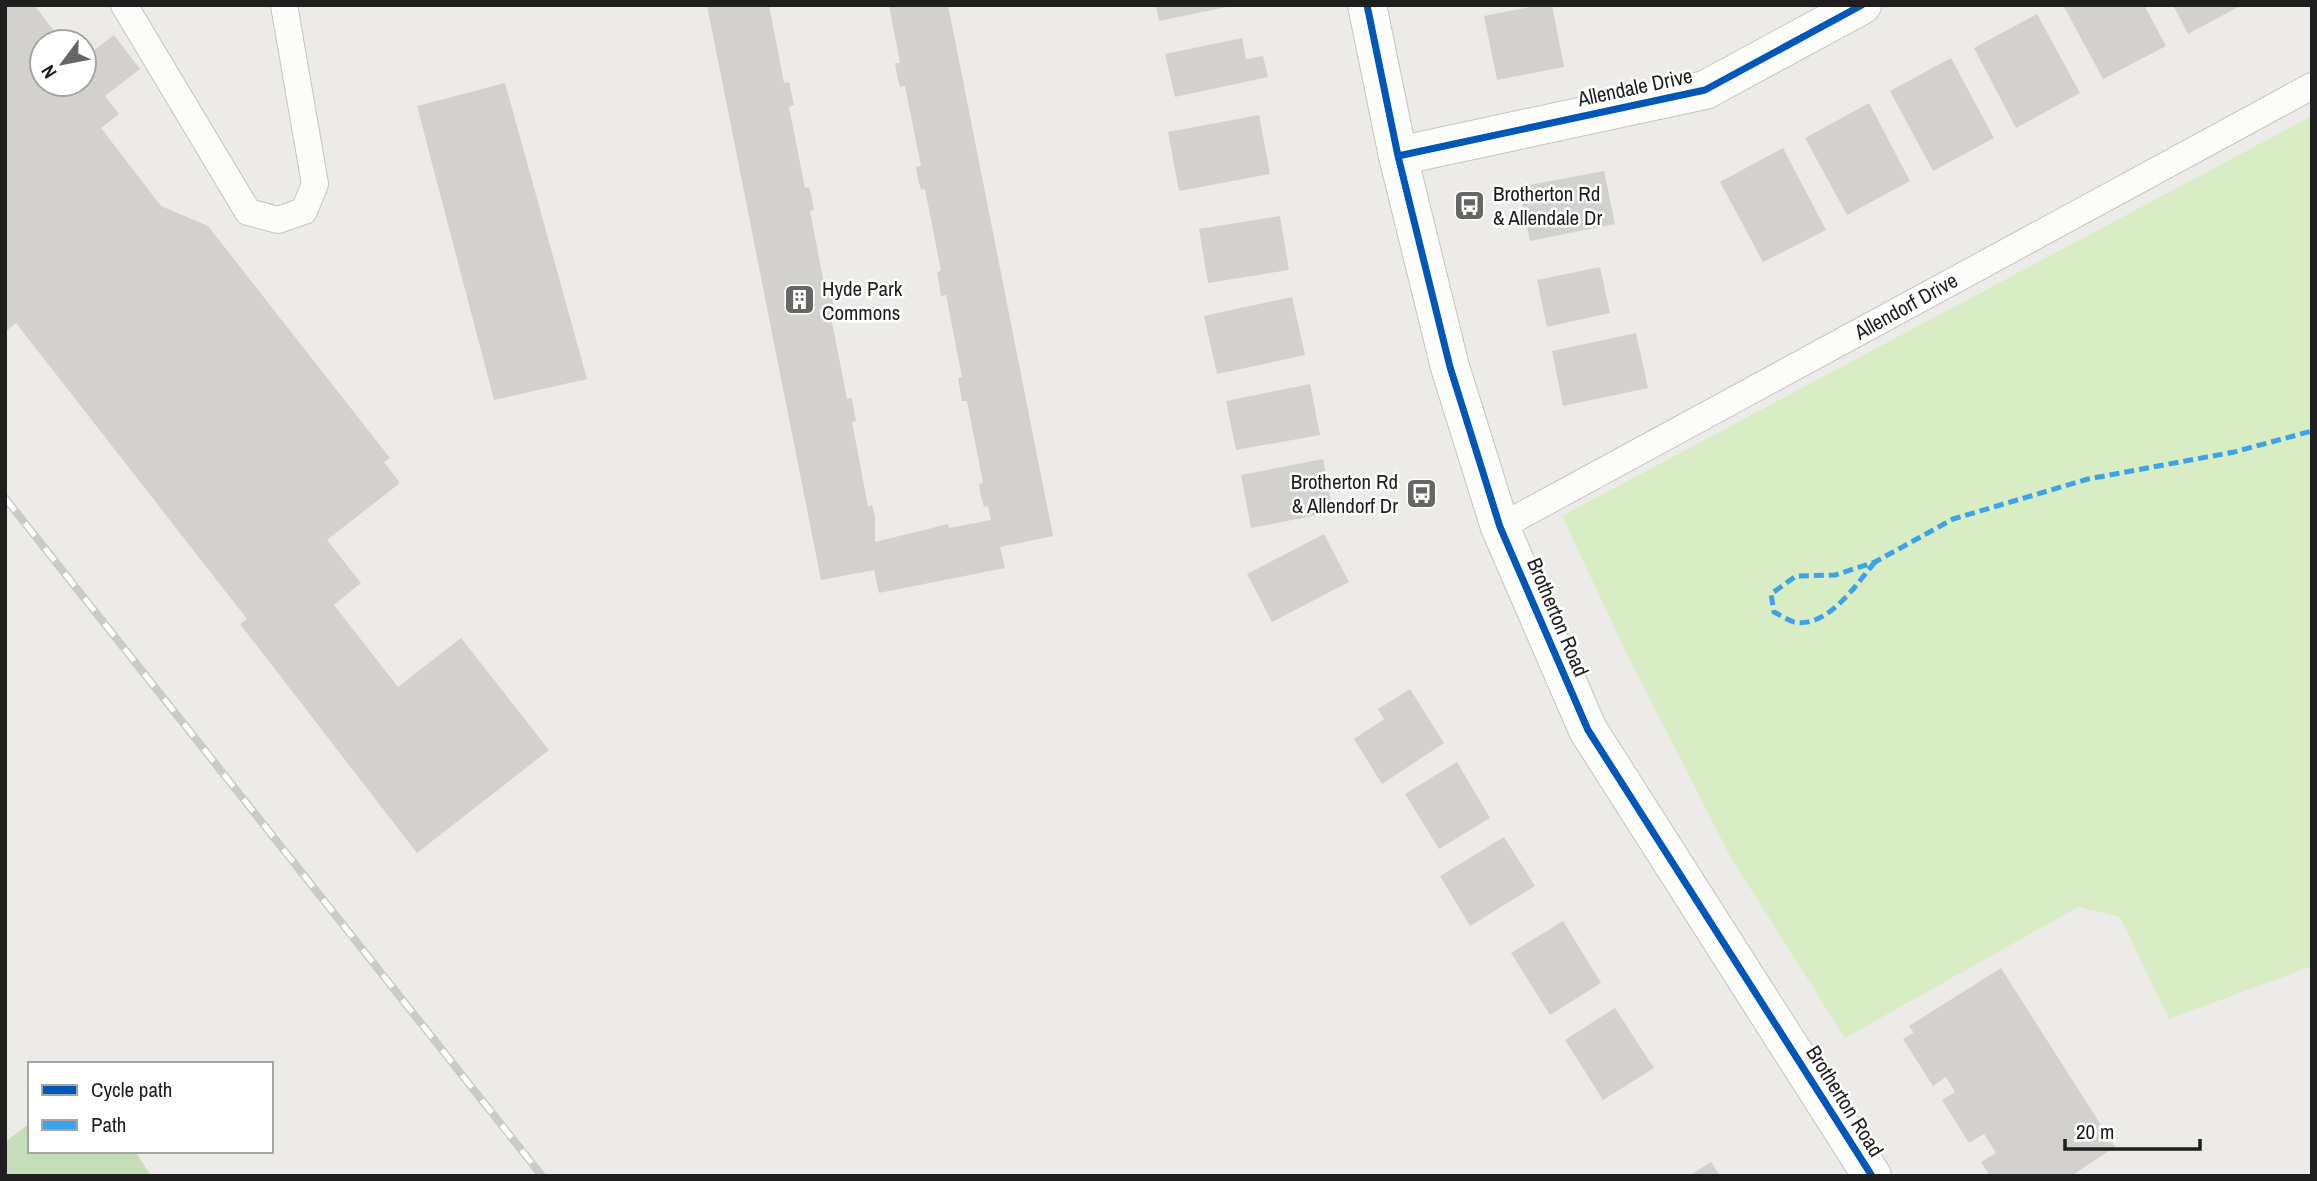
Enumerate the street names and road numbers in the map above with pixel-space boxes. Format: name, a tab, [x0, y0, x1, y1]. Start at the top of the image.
street label: Allendale Drive	[1574, 61, 1695, 114]
street label: Allendorf Drive	[1848, 266, 1963, 347]
street label: Brotherton Road	[1520, 553, 1596, 681]
street label: Brotherton Road	[1799, 1040, 1891, 1162]

